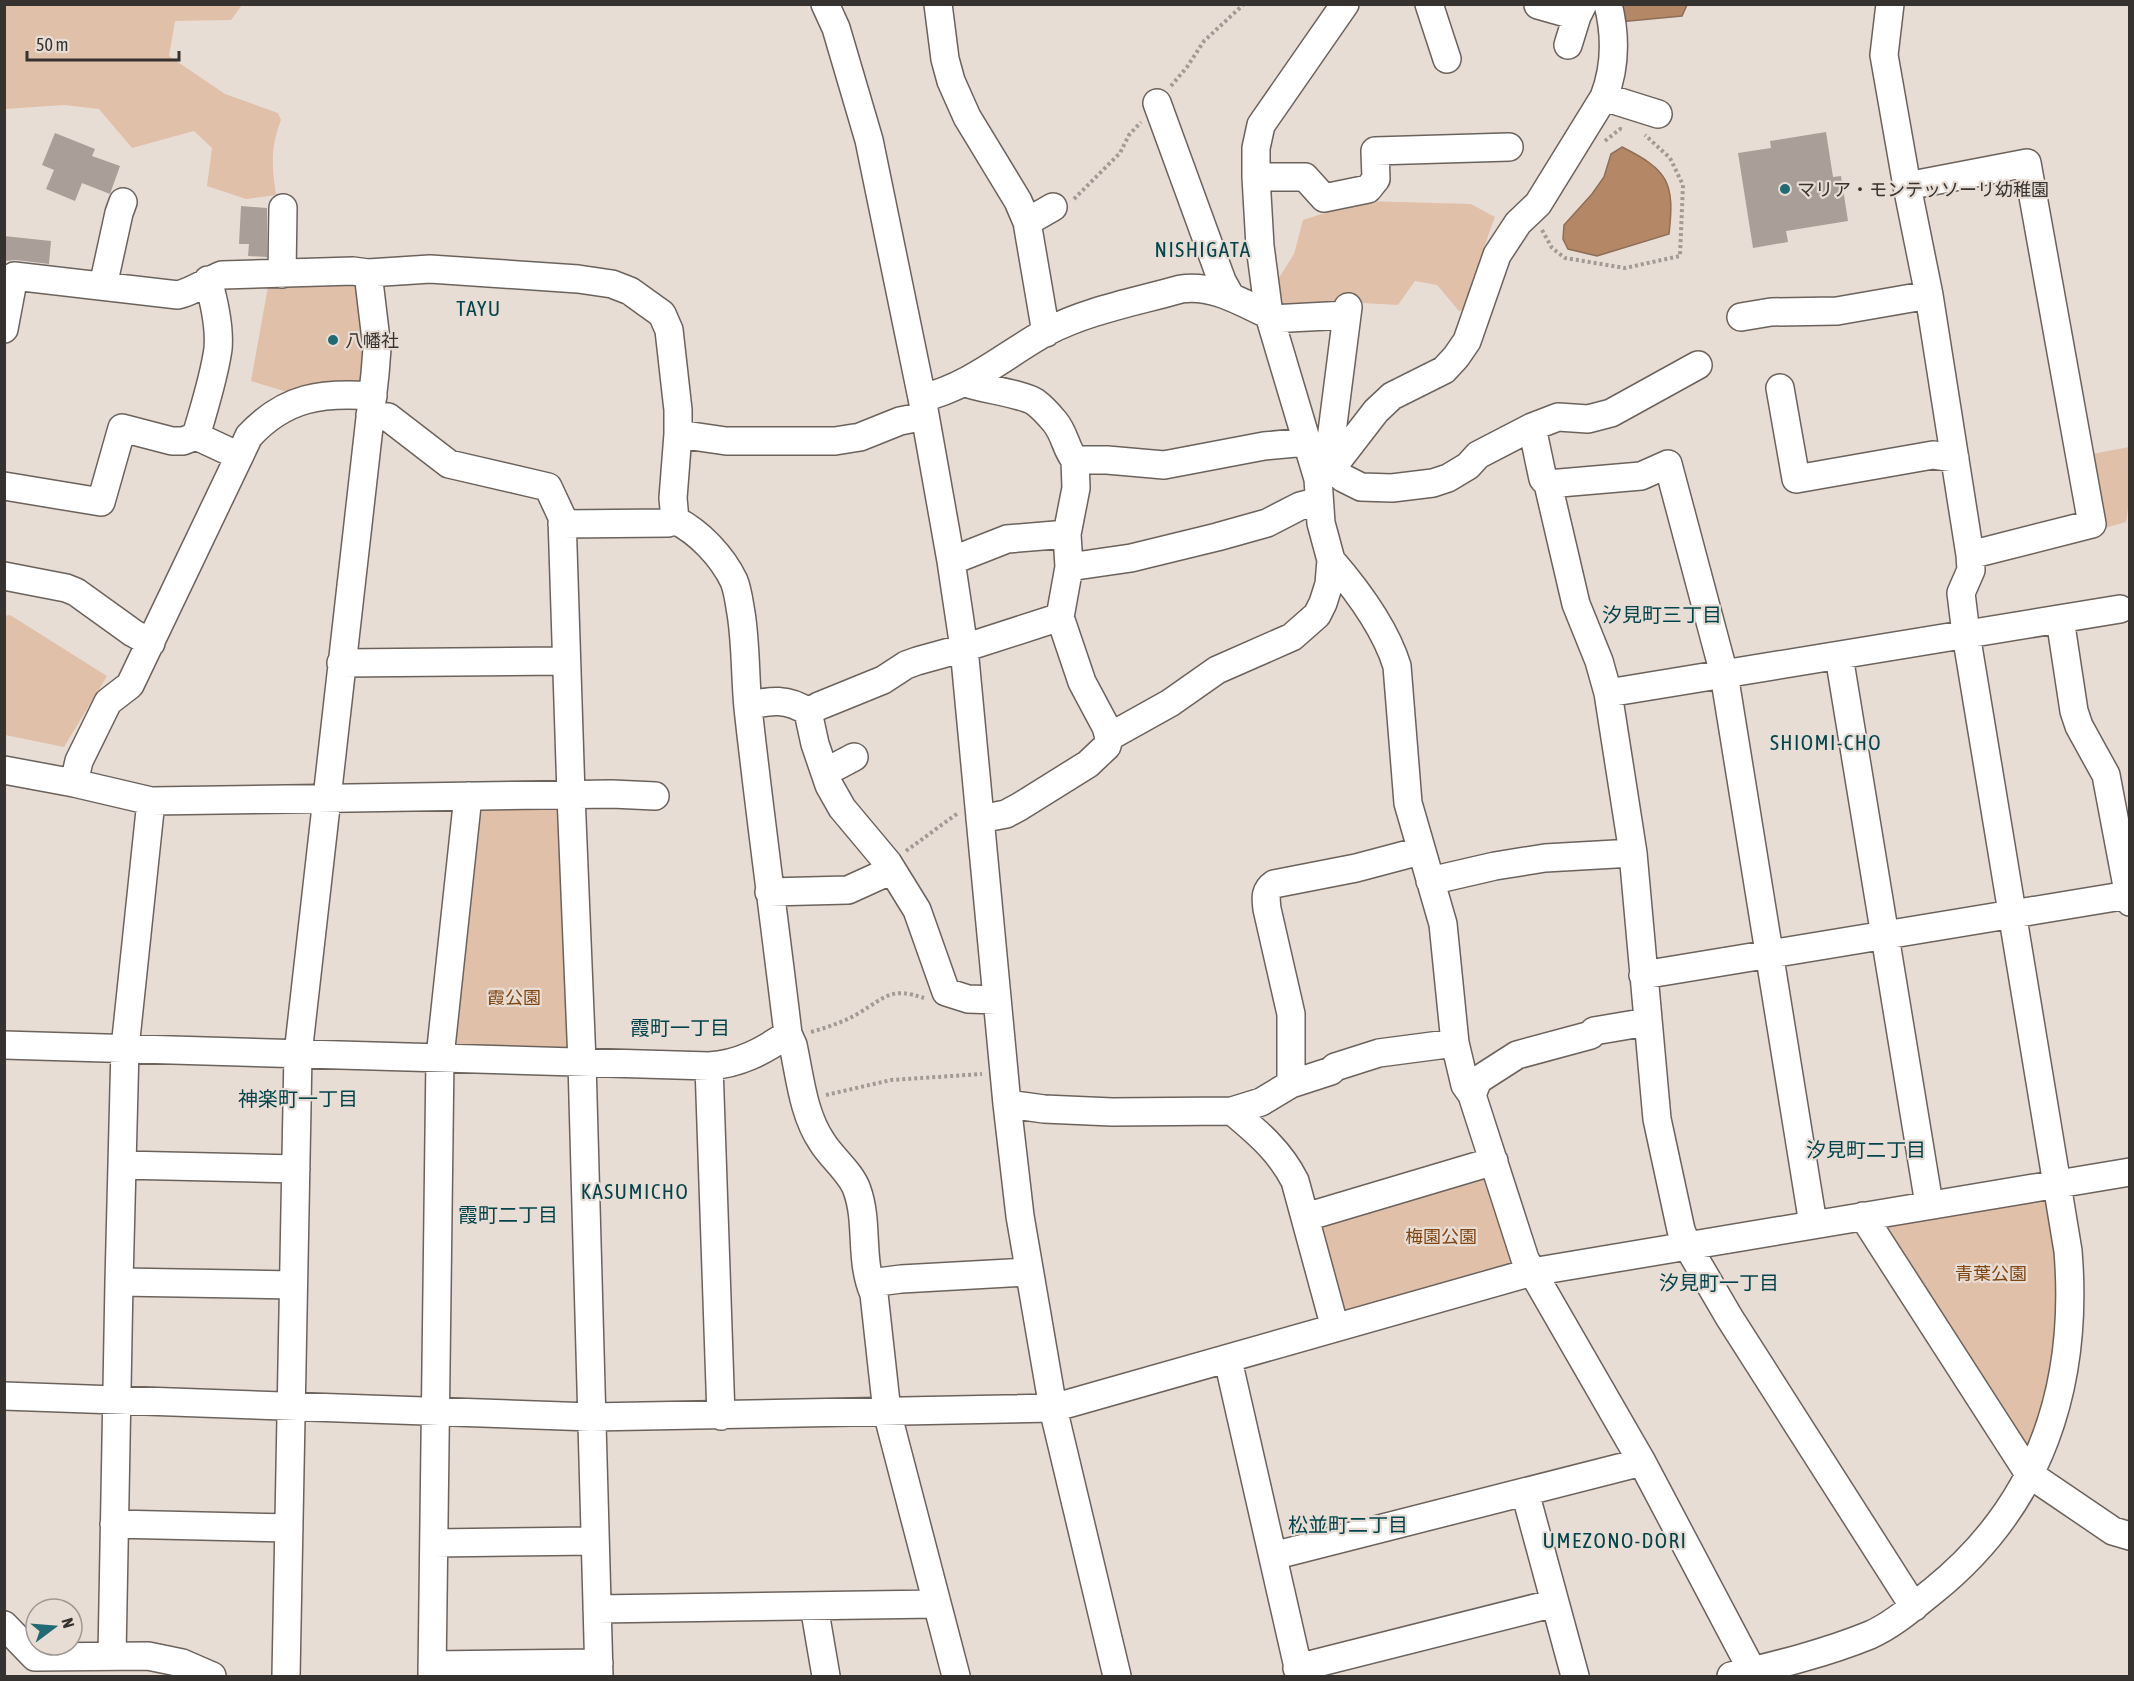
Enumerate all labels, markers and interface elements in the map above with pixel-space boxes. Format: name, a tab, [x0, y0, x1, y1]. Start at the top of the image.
scale bar	[27, 24, 178, 62]
text: 50 m	[36, 34, 68, 55]
place label: マリア・モンテッソーリ幼稚園	[1797, 179, 2049, 200]
marker: マリア・モンテッソーリ幼稚園	[1778, 182, 1792, 196]
district label: NISHIGATA	[1155, 237, 1251, 261]
district label: TAYU	[456, 296, 502, 320]
place label: 八幡社	[345, 330, 399, 351]
marker: 八幡社	[326, 333, 340, 347]
district label: 汐見町三丁目	[1602, 603, 1722, 626]
district label: SHIOMI-CHO	[1770, 730, 1882, 754]
park label: 霞公園	[487, 987, 541, 1008]
district label: 霞町一丁目	[630, 1016, 730, 1039]
district label: 神楽町一丁目	[238, 1087, 358, 1110]
district label: 汐見町二丁目	[1806, 1138, 1926, 1161]
district label: KASUMICHO	[581, 1179, 689, 1203]
district label: 霞町二丁目	[458, 1203, 558, 1226]
park label: 梅園公園	[1405, 1226, 1477, 1247]
park label: 青葉公園	[1955, 1263, 2027, 1284]
district label: 汐見町一丁目	[1659, 1271, 1779, 1294]
district label: 松並町二丁目	[1288, 1513, 1408, 1536]
district label: UMEZONO-DORI	[1543, 1528, 1687, 1552]
north arrow	[24, 1597, 84, 1657]
text: N	[58, 1616, 78, 1630]

